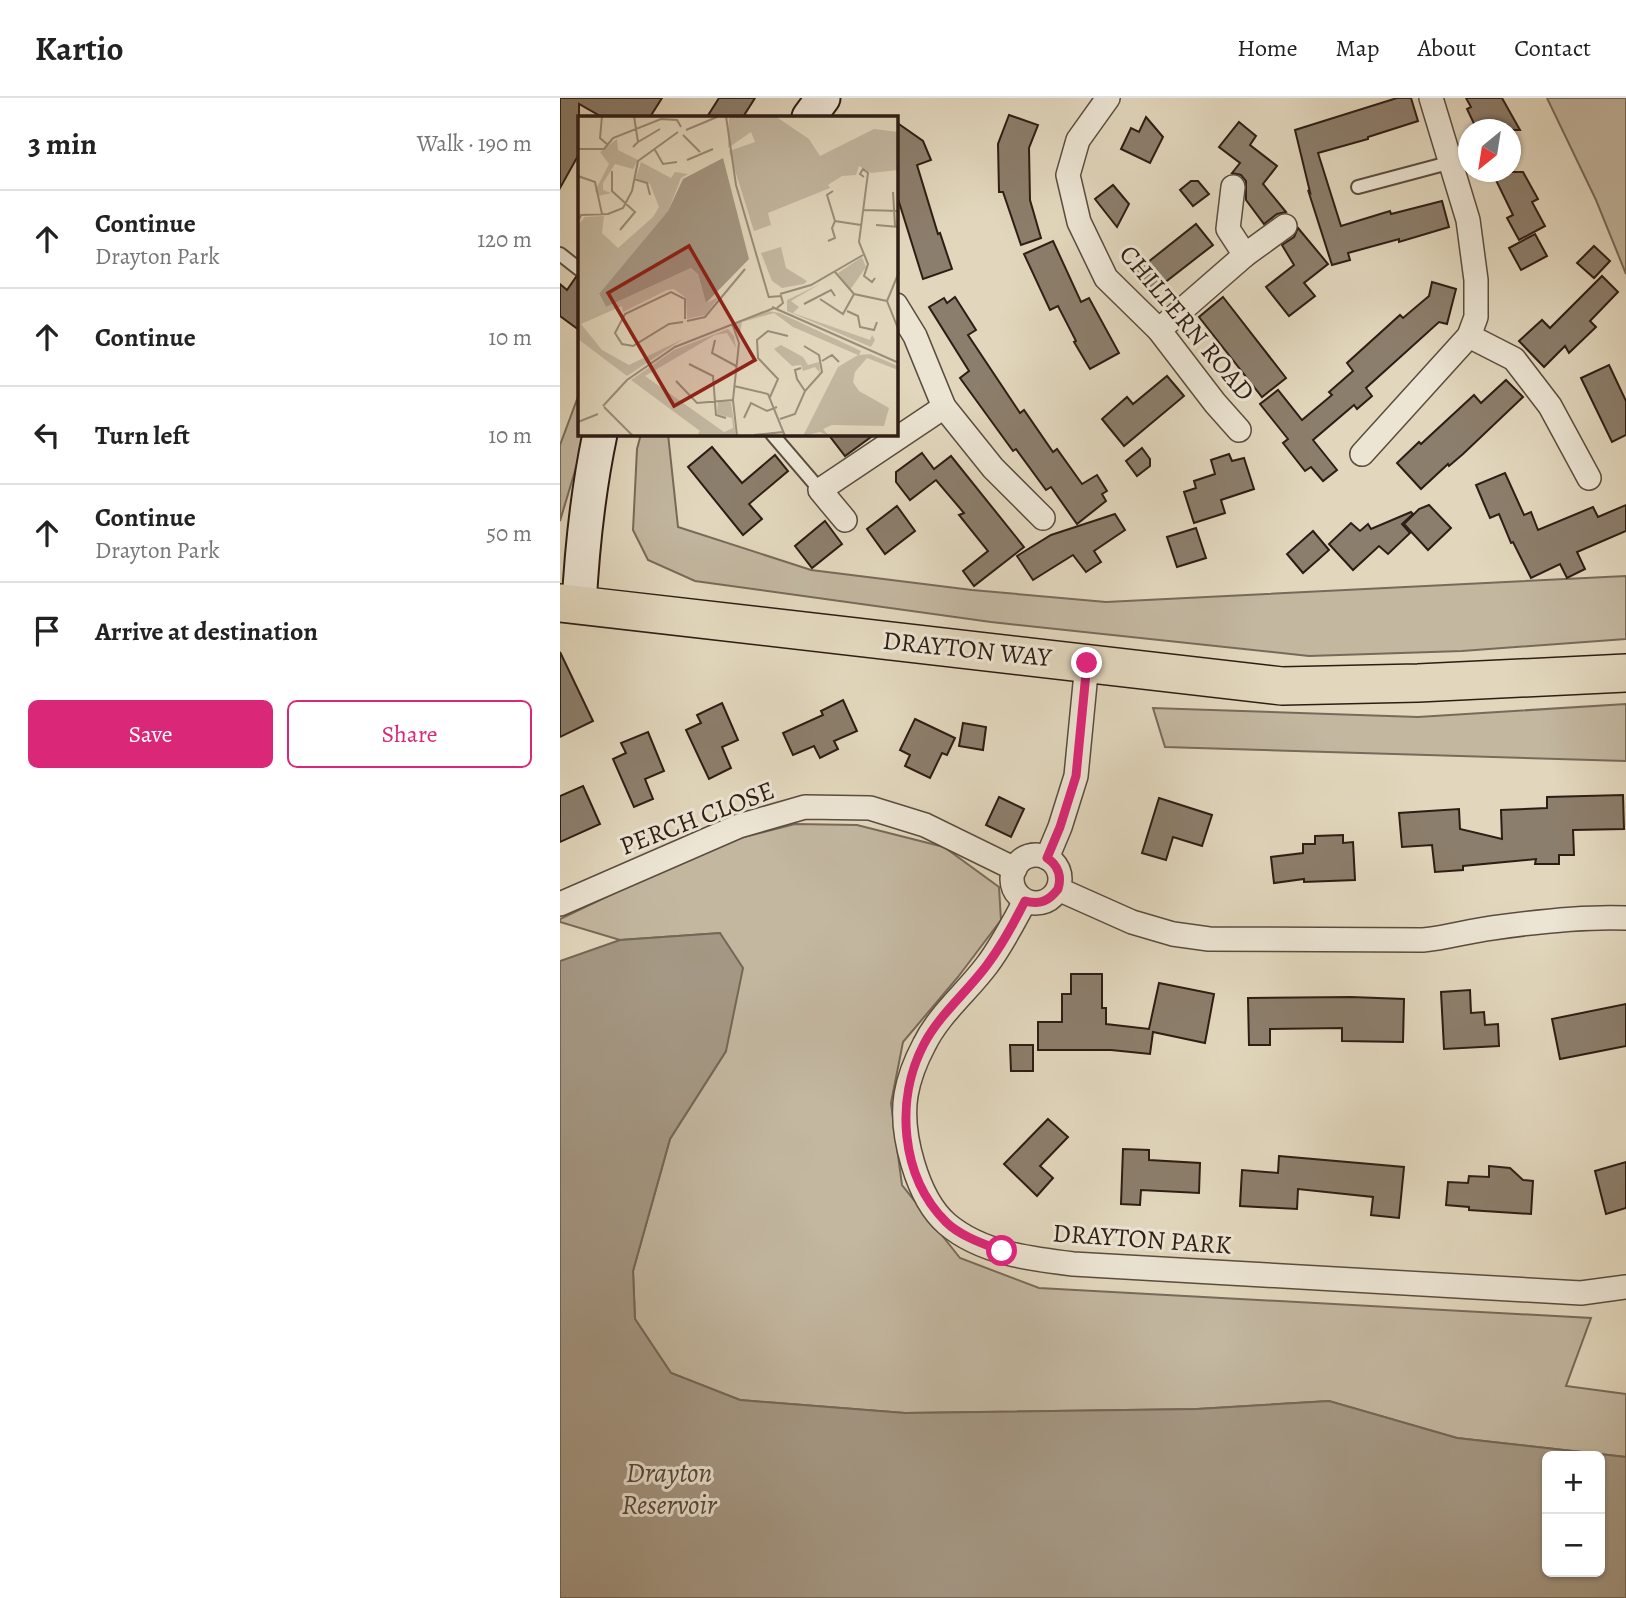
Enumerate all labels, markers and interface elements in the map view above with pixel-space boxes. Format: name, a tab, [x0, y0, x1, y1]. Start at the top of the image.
text: Kartio	[35, 26, 123, 71]
text: Home	[1237, 32, 1298, 64]
text: Map	[1336, 32, 1380, 64]
text: About	[1418, 32, 1476, 64]
text: Contact	[1514, 32, 1591, 64]
inset map	[578, 116, 898, 436]
north arrow	[1458, 119, 1521, 182]
text: 3 min	[28, 124, 97, 164]
text: Walk · 190 m	[417, 128, 532, 159]
text: Continue	[95, 206, 196, 241]
icon: ahead	[28, 220, 66, 258]
text: 120 m	[477, 224, 532, 255]
street label: CHILTERN ROAD	[1111, 238, 1263, 408]
text: Drayton Park	[95, 241, 220, 272]
icon: ahead	[28, 318, 66, 356]
text: Continue	[95, 320, 196, 355]
text: 10 m	[488, 322, 532, 353]
icon: left	[28, 416, 66, 454]
text: Turn left	[95, 418, 190, 453]
text: 10 m	[488, 420, 532, 451]
text: Continue	[95, 500, 196, 535]
icon: ahead	[28, 514, 66, 552]
text: 50 m	[486, 518, 532, 549]
text: Drayton Park	[95, 535, 220, 566]
icon: arrive	[28, 612, 66, 650]
text: Arrive at destination	[95, 614, 318, 649]
street label: DRAYTON WAY	[881, 623, 1054, 675]
route end	[1071, 647, 1102, 678]
button: Save	[28, 700, 273, 768]
button: Share	[287, 700, 532, 768]
street label: PERCH CLOSE	[615, 772, 779, 864]
street label: DRAYTON PARK	[1051, 1215, 1233, 1263]
route start	[986, 1235, 1017, 1266]
map controls	[1542, 1451, 1605, 1577]
button: +	[1542, 1451, 1605, 1514]
water label: Drayton Reservoir	[621, 1454, 718, 1524]
button: −	[1542, 1514, 1605, 1577]

